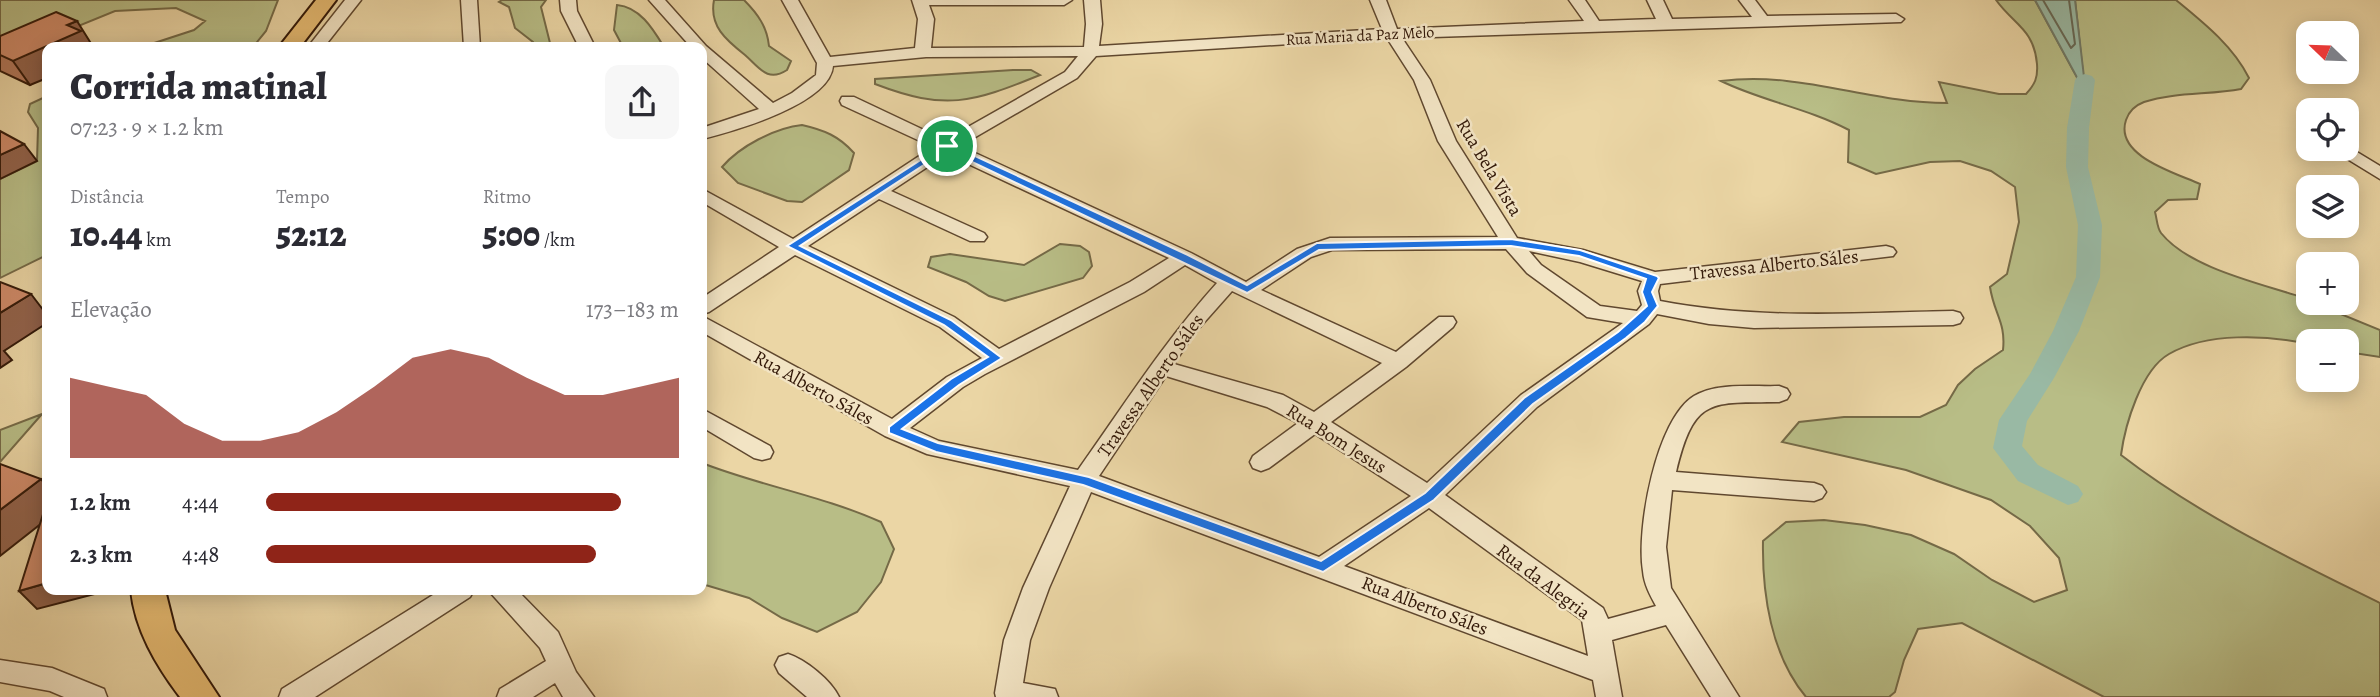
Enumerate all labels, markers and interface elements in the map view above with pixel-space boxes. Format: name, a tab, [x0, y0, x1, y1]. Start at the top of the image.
street label: Rua Maria da Paz Melo	[1285, 21, 1435, 51]
north arrow	[2296, 21, 2359, 84]
map controls	[2296, 21, 2359, 392]
text: Corrida matinal	[70, 60, 327, 112]
button: share	[605, 65, 679, 139]
button: locate	[2296, 98, 2359, 161]
text: 07:23 · 9 × 1.2 km	[70, 112, 224, 143]
street label: Rua Bela Vista	[1450, 114, 1529, 221]
pin	[917, 116, 977, 176]
icon: arrive	[928, 127, 966, 165]
button: layers	[2296, 175, 2359, 238]
text: Distância	[70, 184, 144, 210]
text: Tempo	[276, 184, 329, 210]
text: Ritmo	[483, 184, 531, 210]
text: 10.44	[70, 210, 142, 258]
text: 52:12	[276, 210, 347, 258]
text: 5:00	[483, 210, 540, 258]
text: km	[142, 227, 171, 253]
text: /km	[540, 227, 575, 253]
street label: Travessa Alberto Sáles	[1688, 243, 1860, 287]
button: +	[2296, 252, 2359, 315]
text: Elevação	[70, 294, 152, 325]
text: 173–183 m	[586, 294, 679, 325]
street label: Travessa Alberto Sáles	[1092, 309, 1210, 462]
button: −	[2296, 329, 2359, 392]
street label: Rua Alberto Sáles	[749, 344, 878, 432]
street label: Rua Bom Jesus	[1281, 398, 1392, 480]
text: 1.2 km	[70, 487, 131, 518]
text: 4:44	[182, 487, 219, 518]
street label: Rua da Alegria	[1491, 538, 1596, 626]
text: 2.3 km	[70, 539, 133, 570]
text: 4:48	[182, 539, 219, 570]
street label: Rua Alberto Sáles	[1358, 570, 1492, 642]

